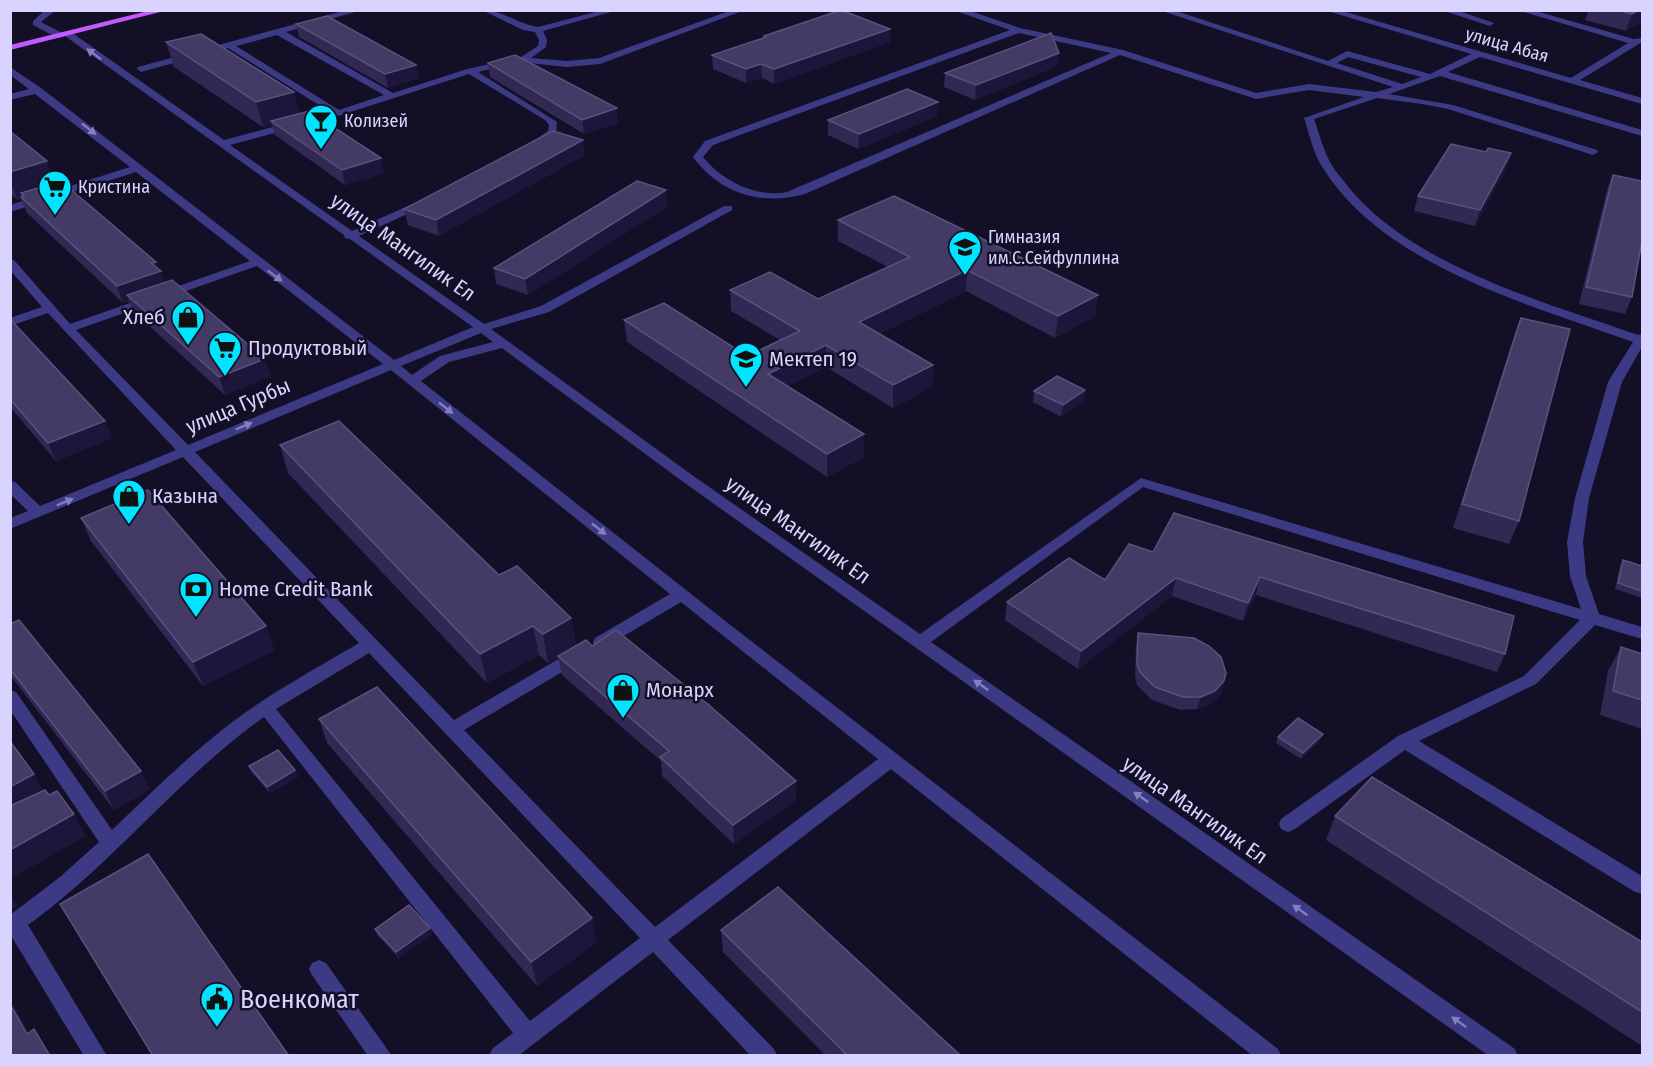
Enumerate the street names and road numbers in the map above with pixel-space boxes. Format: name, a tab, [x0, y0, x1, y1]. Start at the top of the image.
street label: улица Абая	[1463, 23, 1551, 67]
street label: улица Мангилик Ел	[326, 187, 480, 307]
street label: улица Гурбы	[182, 372, 294, 440]
street label: улица Мангилик Ел	[721, 470, 875, 590]
street label: улица Мангилик Ел	[1118, 750, 1272, 870]

